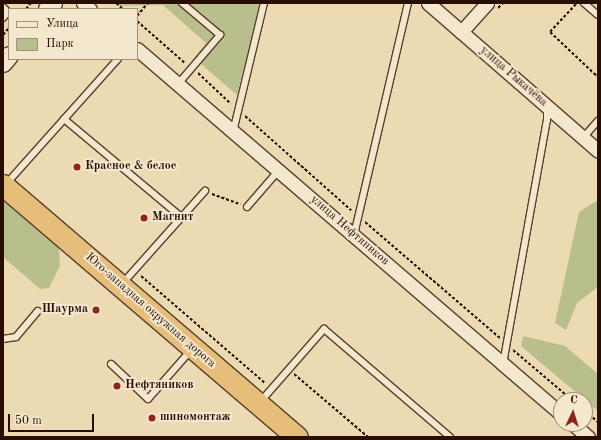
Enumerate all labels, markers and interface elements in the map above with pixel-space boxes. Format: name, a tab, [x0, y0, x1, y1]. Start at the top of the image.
legend	[8, 8, 138, 60]
text: Улица	[46, 18, 79, 30]
text: Парк	[46, 38, 74, 50]
street label: улица Рыкачёва	[476, 44, 550, 110]
place label: Красное & белое	[85, 160, 176, 174]
marker: Красное & белое	[72, 162, 82, 172]
street label: улица Нефтяников	[307, 193, 391, 269]
place label: Магнит	[152, 211, 194, 225]
marker: Магнит	[139, 213, 149, 223]
street label: Юго-западная окружная дорога	[82, 250, 218, 372]
place label: Шаурма	[42, 303, 88, 317]
marker: Шаурма	[91, 305, 101, 315]
place label: Нефтяников	[125, 379, 193, 393]
marker: Нефтяников	[112, 381, 122, 391]
north arrow	[553, 392, 593, 432]
text: С	[570, 395, 578, 406]
scale bar	[10, 406, 96, 432]
place label: шиномонтаж	[160, 411, 230, 425]
marker: шиномонтаж	[147, 413, 157, 423]
text: 50 m	[15, 415, 42, 427]

